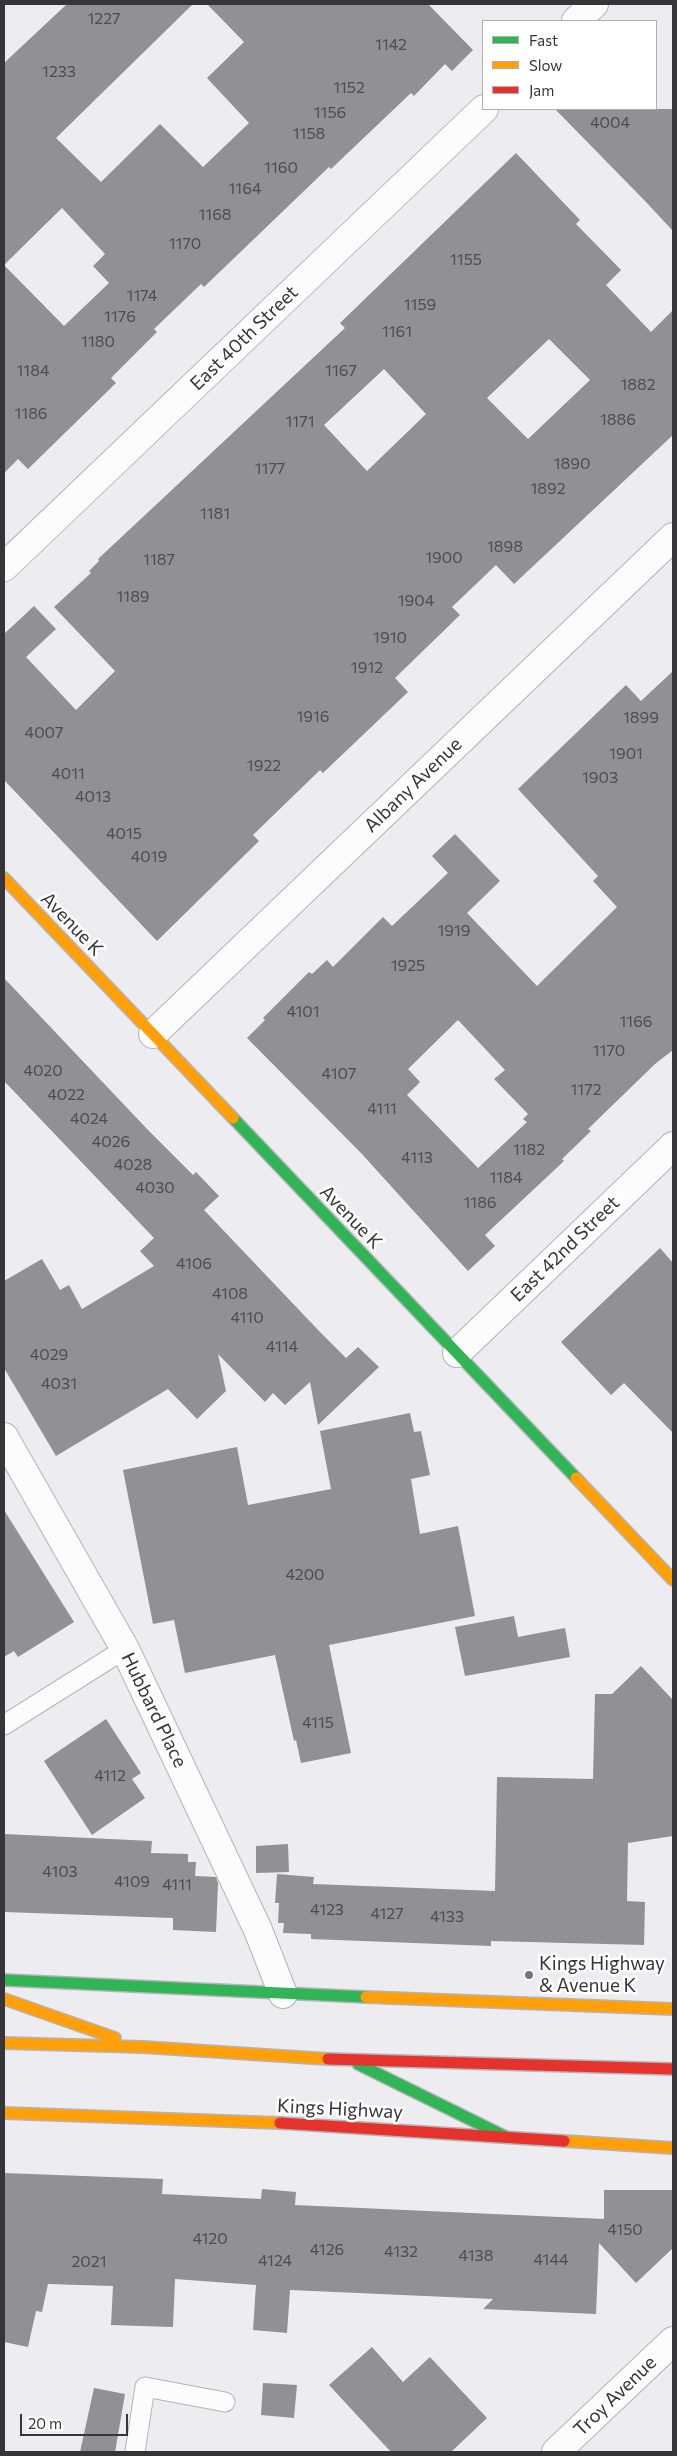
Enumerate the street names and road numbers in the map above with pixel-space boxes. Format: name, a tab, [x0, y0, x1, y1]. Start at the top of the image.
street label: East 40th Street	[185, 281, 303, 395]
street label: Albany Avenue	[360, 733, 466, 837]
street label: Avenue K	[36, 887, 108, 961]
street label: Avenue K	[315, 1180, 387, 1254]
street label: East 42nd Street	[506, 1191, 624, 1307]
street label: Hubbard Place	[116, 1649, 192, 1771]
street label: Kings Highway	[277, 2094, 403, 2124]
street label: Troy Avenue	[569, 2351, 661, 2441]

